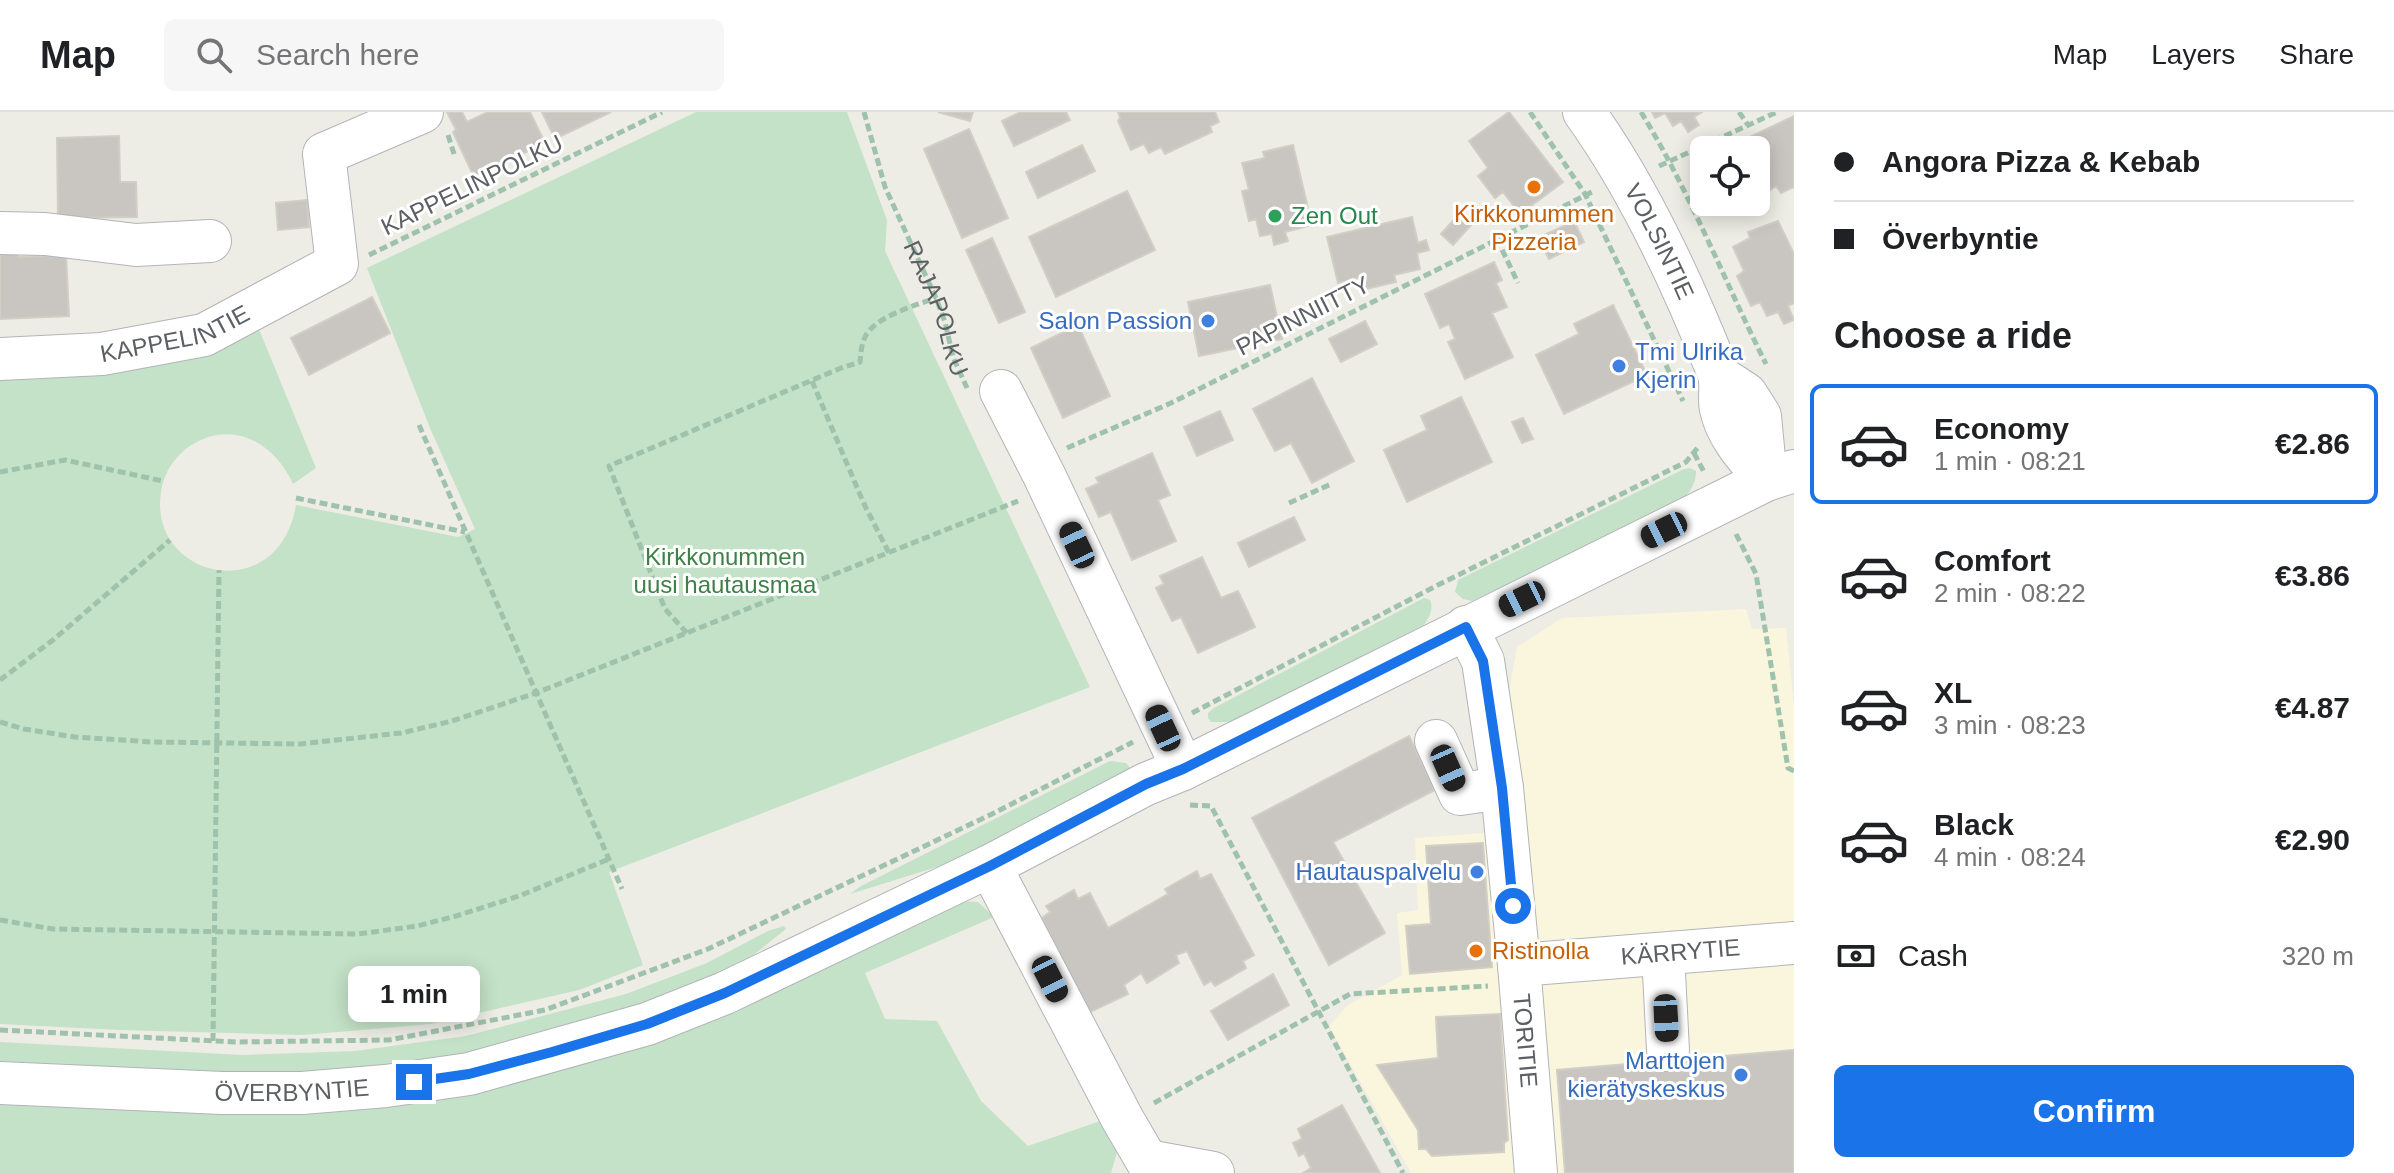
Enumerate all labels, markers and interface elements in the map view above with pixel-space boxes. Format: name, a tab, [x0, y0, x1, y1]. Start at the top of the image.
search box	[164, 19, 724, 91]
icon: search	[192, 33, 236, 77]
text: Map	[40, 34, 116, 76]
text: Search here	[256, 38, 419, 71]
text: Map	[2053, 39, 2107, 70]
text: Layers	[2151, 39, 2235, 70]
text: Share	[2279, 39, 2354, 70]
street label: KAPPELINPOLKU	[377, 129, 567, 240]
map controls	[1690, 136, 1770, 216]
button: locate	[1690, 136, 1770, 216]
text: Angora Pizza & Kebab	[1882, 145, 2200, 178]
marker: Kirkkonummen Pizzeria	[1525, 178, 1543, 196]
street label: VOLSINTIE	[1619, 179, 1700, 303]
place label: Kirkkonummen Pizzeria	[1454, 200, 1614, 255]
place label: Zen Out	[1291, 202, 1378, 229]
marker: Zen Out	[1266, 207, 1284, 225]
text: Överbyntie	[1882, 222, 2039, 255]
street label: RAJAPOLKU	[899, 236, 974, 380]
street label: PAPINNIITTY	[1231, 270, 1374, 361]
street label: KAPPELINTIE	[98, 299, 254, 367]
place label: Salon Passion	[1039, 307, 1192, 334]
marker: Salon Passion	[1199, 312, 1217, 330]
text: Choose a ride	[1834, 315, 2072, 356]
place label: Tmi Ulrika Kjerin	[1635, 338, 1744, 393]
marker: Tmi Ulrika Kjerin	[1610, 357, 1628, 375]
icon: car	[1838, 408, 1910, 480]
text: Economy	[1934, 412, 2069, 445]
text: €2.86	[2275, 427, 2350, 460]
text: 1 min · 08:21	[1934, 446, 2086, 476]
car	[1637, 509, 1691, 551]
car	[1056, 518, 1098, 572]
icon: car	[1838, 540, 1910, 612]
park label: Kirkkonummen uusi hautausmaa	[634, 543, 817, 598]
text: Comfort	[1934, 544, 2051, 577]
text: €3.86	[2275, 559, 2350, 592]
car	[1495, 578, 1549, 620]
text: 2 min · 08:22	[1934, 578, 2086, 608]
icon: car	[1838, 672, 1910, 744]
text: XL	[1934, 676, 1972, 709]
text: €4.87	[2275, 691, 2350, 724]
car	[1142, 701, 1184, 755]
text: 3 min · 08:23	[1934, 710, 2086, 740]
car	[1427, 741, 1469, 795]
icon: car	[1838, 804, 1910, 876]
text: Black	[1934, 808, 2014, 841]
text: €2.90	[2275, 823, 2350, 856]
text: 4 min · 08:24	[1934, 842, 2086, 872]
place label: Hautauspalvelu	[1296, 858, 1461, 885]
marker: Hautauspalvelu	[1468, 863, 1486, 881]
route start	[1495, 888, 1531, 924]
street label: KÄRRYTIE	[1620, 933, 1741, 970]
icon: cash	[1834, 934, 1878, 978]
place label: Ristinolla	[1492, 937, 1590, 964]
text: Cash	[1898, 939, 1968, 972]
text: 320 m	[2282, 941, 2354, 971]
marker: Ristinolla	[1467, 942, 1485, 960]
car	[1028, 952, 1072, 1006]
callout: 1 min	[348, 966, 480, 1022]
text: 1 min	[380, 979, 448, 1009]
street label: TORITIE	[1508, 992, 1543, 1089]
car	[1653, 993, 1679, 1043]
place label: Marttojen kierätyskeskus	[1568, 1047, 1725, 1102]
route end	[396, 1064, 432, 1100]
button: Confirm	[1834, 1065, 2354, 1157]
marker: Marttojen kierätyskeskus	[1732, 1066, 1750, 1084]
street label: ÖVERBYNTIE	[214, 1073, 370, 1106]

